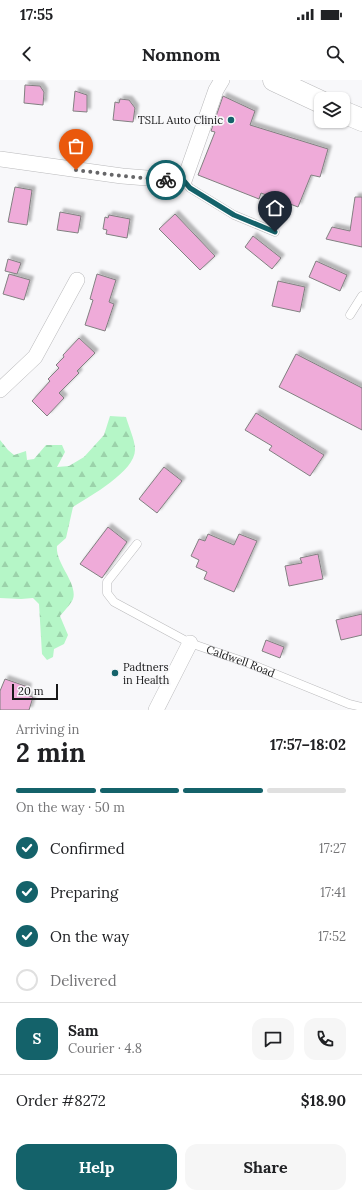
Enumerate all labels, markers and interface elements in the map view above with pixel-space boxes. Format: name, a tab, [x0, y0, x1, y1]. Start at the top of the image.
text: 17:55	[20, 5, 53, 24]
icon: back	[16, 43, 38, 65]
text: Nomnom	[142, 43, 220, 66]
icon: search	[324, 43, 346, 65]
map controls	[314, 92, 350, 128]
button: layers	[314, 92, 350, 128]
place label: TSLL Auto Clinic	[138, 113, 223, 127]
marker: TSLL Auto Clinic	[226, 115, 236, 125]
pin	[59, 129, 93, 170]
icon: bag	[65, 135, 87, 157]
courier	[146, 160, 186, 200]
icon: bike	[155, 169, 177, 191]
pin	[258, 191, 292, 232]
icon: home	[264, 197, 286, 219]
street label: Caldwell Road	[205, 642, 277, 680]
place label: Padtners in Health	[123, 660, 170, 687]
marker: Padtners in Health	[110, 668, 120, 678]
scale bar	[12, 682, 58, 701]
text: 20 m	[18, 684, 43, 698]
text: Arriving in	[16, 721, 79, 738]
text: 17:57–18:02	[270, 735, 346, 754]
text: 2 min	[16, 736, 86, 769]
text: On the way · 50 m	[16, 799, 125, 816]
icon: check	[16, 837, 38, 859]
text: Confirmed	[50, 839, 125, 858]
text: 17:27	[319, 840, 346, 857]
icon: check	[16, 881, 38, 903]
text: Preparing	[50, 883, 118, 902]
text: 17:41	[320, 884, 346, 901]
icon: check	[16, 925, 38, 947]
text: On the way	[50, 927, 129, 946]
text: 17:52	[318, 928, 346, 945]
text: Delivered	[50, 971, 117, 990]
button: chat	[252, 1018, 294, 1060]
button: phone	[304, 1018, 346, 1060]
text: Sam	[68, 1021, 99, 1040]
text: S	[33, 1029, 41, 1048]
text: Courier · 4.8	[68, 1040, 142, 1057]
text: Order #8272	[16, 1091, 106, 1110]
text: $18.90	[301, 1091, 346, 1110]
button: Help	[16, 1144, 177, 1190]
button: Share	[185, 1144, 346, 1190]

